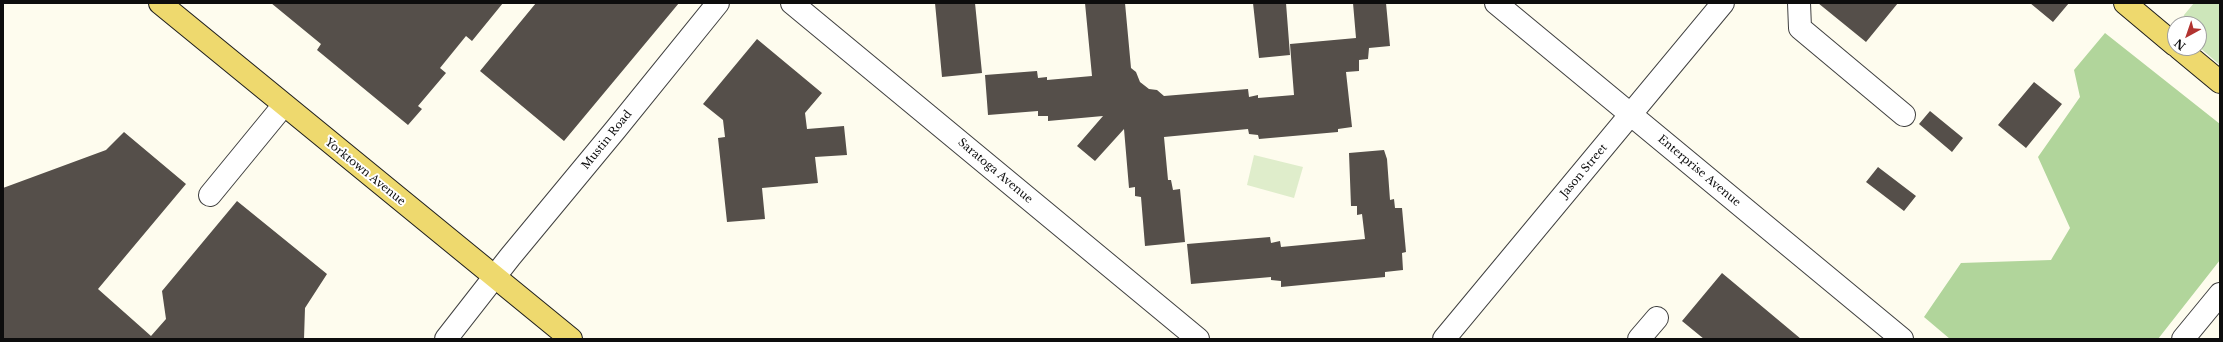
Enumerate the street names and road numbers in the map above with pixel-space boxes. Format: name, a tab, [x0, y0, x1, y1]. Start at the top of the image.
street label: Mustin Road	[579, 108, 635, 172]
street label: Enterprise Avenue	[1655, 132, 1743, 210]
street label: Yorktown Avenue	[322, 136, 408, 208]
street label: Saratoga Avenue	[955, 136, 1035, 206]
street label: Jason Street	[1558, 141, 1610, 201]

